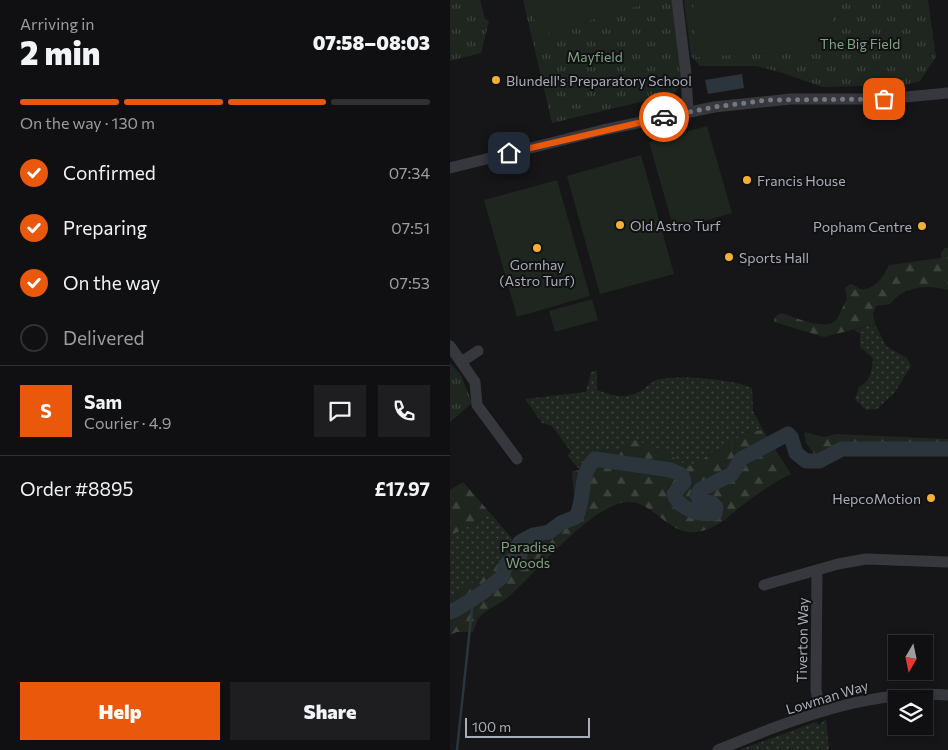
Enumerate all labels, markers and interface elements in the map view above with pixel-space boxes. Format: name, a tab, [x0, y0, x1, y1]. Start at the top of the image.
text: Arriving in	[20, 14, 94, 33]
text: 07:58–08:03	[313, 31, 430, 54]
text: 2 min	[20, 32, 100, 72]
park label: The Big Field	[820, 35, 900, 52]
park label: Mayfield	[567, 48, 623, 65]
place label: Blundell's Preparatory School	[506, 72, 692, 89]
marker: Blundell's Preparatory School	[490, 74, 502, 86]
pin	[863, 78, 905, 120]
icon: bag	[870, 85, 898, 113]
courier	[639, 92, 689, 142]
icon: car	[650, 103, 678, 131]
text: On the way · 130 m	[20, 113, 155, 132]
pin	[488, 132, 530, 174]
icon: home	[495, 139, 523, 167]
icon: check	[20, 159, 48, 187]
text: Confirmed	[63, 161, 156, 184]
text: 07:34	[389, 163, 430, 182]
place label: Francis House	[757, 172, 846, 189]
marker: Francis House	[741, 174, 753, 186]
icon: check	[20, 214, 48, 242]
text: Preparing	[63, 216, 147, 239]
place label: Old Astro Turf	[630, 217, 721, 234]
text: 07:51	[391, 218, 430, 237]
place label: Popham Centre	[813, 218, 912, 235]
marker: Old Astro Turf	[614, 219, 626, 231]
marker: Popham Centre	[916, 220, 928, 232]
marker: Gornhay (Astro Turf)	[531, 242, 543, 254]
place label: Sports Hall	[739, 249, 809, 266]
marker: Sports Hall	[723, 251, 735, 263]
place label: Gornhay (Astro Turf)	[499, 256, 575, 289]
icon: check	[20, 269, 48, 297]
text: On the way	[63, 271, 160, 294]
text: 07:53	[389, 273, 430, 292]
text: Delivered	[63, 326, 144, 349]
button: chat	[314, 385, 366, 437]
button: phone	[378, 385, 430, 437]
text: Sam	[84, 390, 122, 413]
text: S	[40, 399, 52, 422]
text: Courier · 4.9	[84, 413, 171, 432]
text: Order #8895	[20, 477, 134, 500]
text: £17.97	[375, 477, 430, 500]
place label: HepcoMotion	[832, 490, 921, 507]
marker: HepcoMotion	[925, 492, 937, 504]
park label: Paradise Woods	[501, 538, 555, 571]
street label: Tiverton Way	[793, 597, 811, 683]
north arrow	[888, 635, 932, 680]
map controls	[888, 635, 933, 735]
street label: Lowman Way	[784, 676, 870, 718]
button: Help	[20, 682, 220, 740]
button: Share	[230, 682, 430, 740]
button: layers	[888, 690, 933, 735]
scale bar	[465, 715, 590, 738]
text: 100 m	[472, 718, 511, 735]

